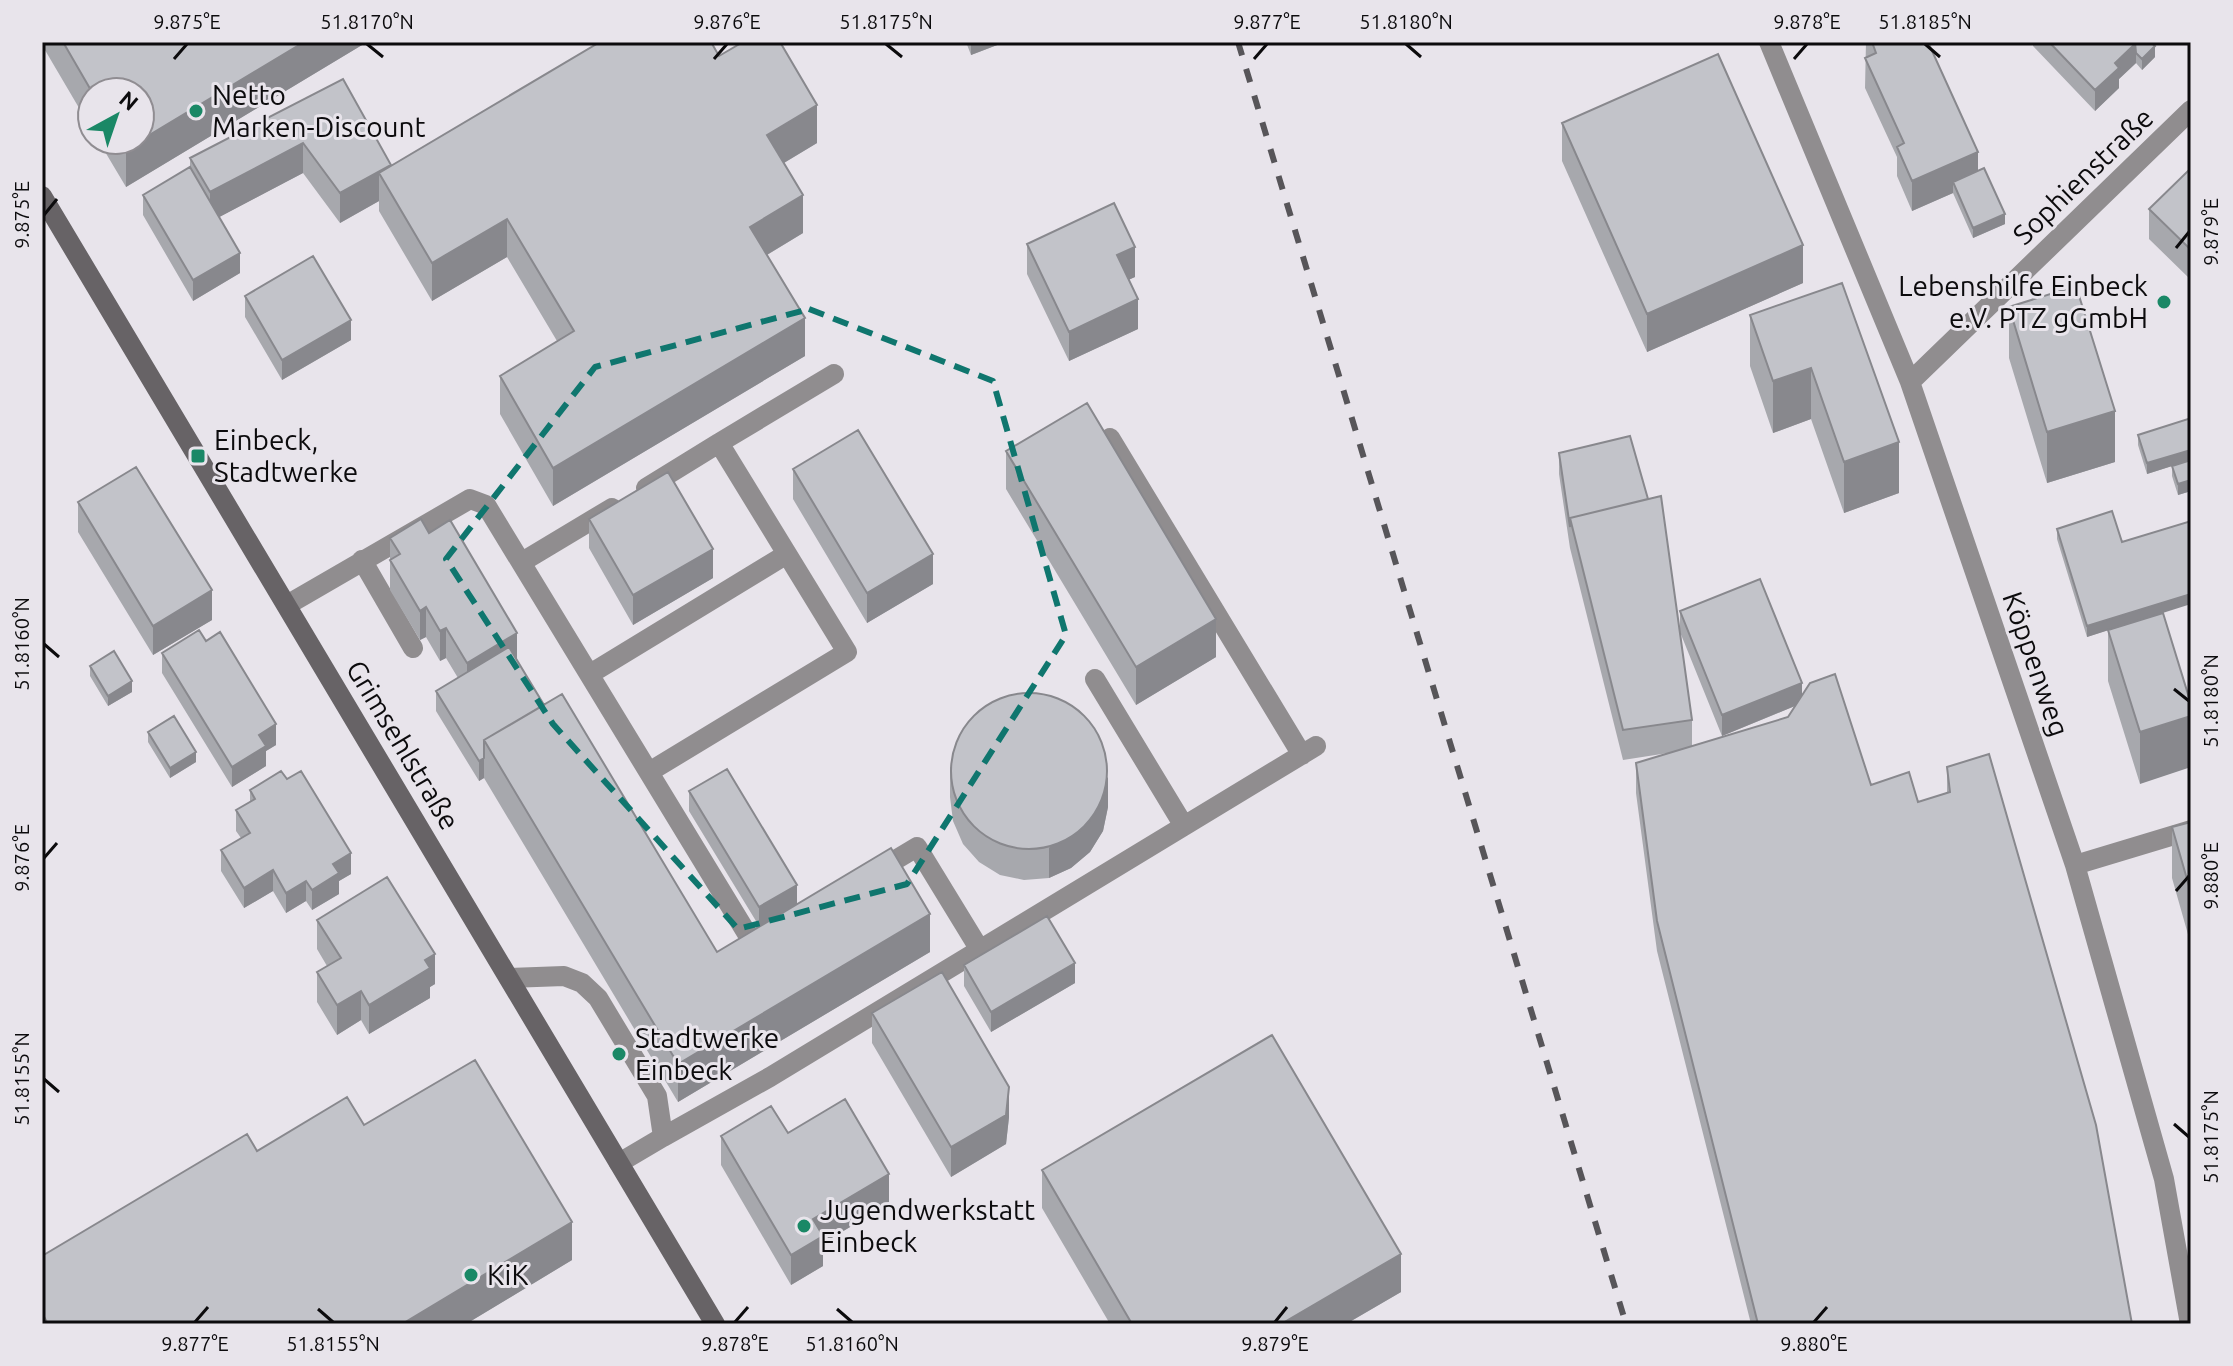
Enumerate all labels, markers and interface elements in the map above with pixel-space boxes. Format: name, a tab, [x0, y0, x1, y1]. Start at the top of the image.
text: 9.875°E	[153, 10, 221, 33]
text: 51.8170°N	[320, 10, 414, 33]
text: 9.876°E	[693, 10, 761, 33]
text: 51.8175°N	[839, 10, 933, 33]
text: 9.877°E	[1233, 10, 1301, 33]
text: 51.8180°N	[1359, 10, 1453, 33]
text: 9.878°E	[1773, 10, 1841, 33]
text: 51.8185°N	[1878, 10, 1972, 33]
north arrow	[76, 76, 156, 156]
place label: Netto Marken-Discount	[212, 79, 426, 142]
text: N	[115, 85, 144, 115]
street label: Sophienstraße	[2006, 101, 2159, 250]
marker: Netto Marken-Discount	[187, 102, 205, 120]
text: 9.875°E	[10, 181, 33, 249]
text: 9.879°E	[2199, 198, 2222, 266]
place label: Lebenshilfe Einbeck e.V. PTZ gGmbH	[1898, 270, 2148, 333]
marker: Lebenshilfe Einbeck e.V. PTZ gGmbH	[2155, 293, 2173, 311]
place label: Einbeck, Stadtwerke	[214, 424, 358, 487]
marker: Einbeck, Stadtwerke	[189, 447, 207, 465]
street label: Köppenweg	[1997, 588, 2076, 740]
text: 51.8160°N	[10, 597, 33, 691]
text: 51.8180°N	[2199, 654, 2222, 748]
street label: Grimsehlstraße	[341, 655, 466, 835]
text: 9.876°E	[10, 824, 33, 892]
text: 9.880°E	[2199, 842, 2222, 910]
place label: Stadtwerke Einbeck	[635, 1022, 779, 1085]
text: 51.8155°N	[10, 1032, 33, 1126]
marker: Stadtwerke Einbeck	[610, 1045, 628, 1063]
text: 51.8175°N	[2199, 1090, 2222, 1184]
place label: Jugendwerkstatt Einbeck	[820, 1194, 1035, 1257]
marker: Jugendwerkstatt Einbeck	[795, 1217, 813, 1235]
place label: KiK	[487, 1259, 528, 1290]
marker: KiK	[462, 1266, 480, 1284]
text: 9.877°E	[161, 1332, 229, 1355]
text: 51.8155°N	[286, 1332, 380, 1355]
text: 9.878°E	[701, 1332, 769, 1355]
text: 51.8160°N	[805, 1332, 899, 1355]
text: 9.879°E	[1241, 1332, 1309, 1355]
text: 9.880°E	[1780, 1332, 1848, 1355]

